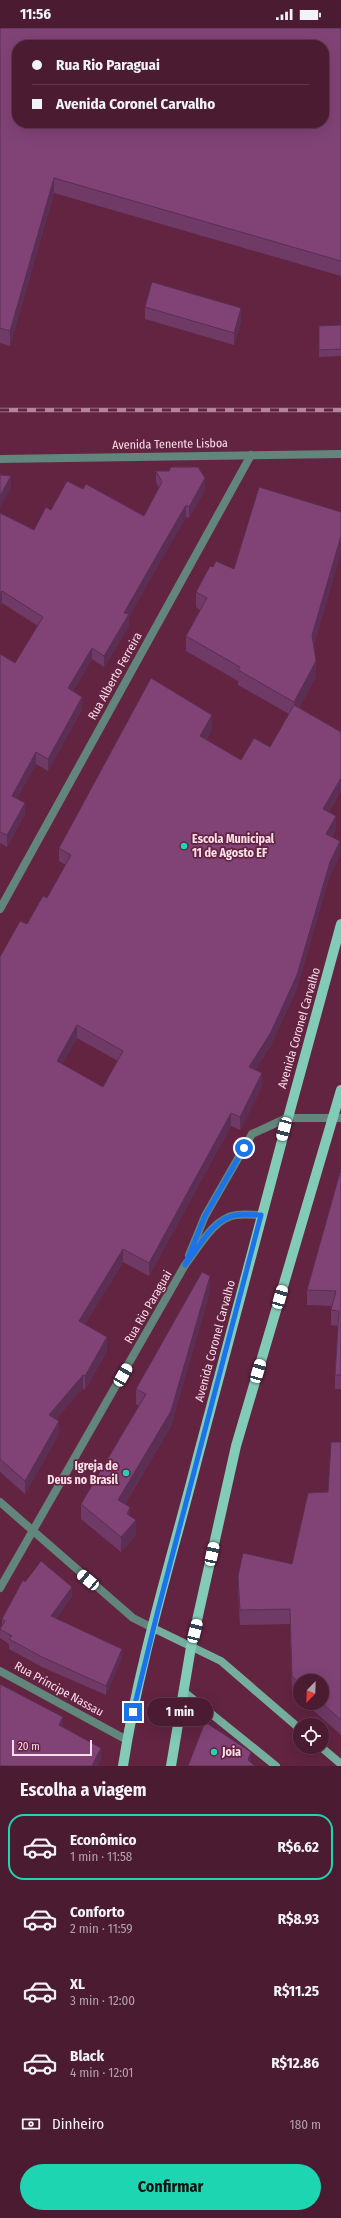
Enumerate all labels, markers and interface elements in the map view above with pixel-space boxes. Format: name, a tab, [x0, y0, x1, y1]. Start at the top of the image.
text: 11:56	[20, 5, 51, 23]
text: Rua Rio Paraguai	[56, 56, 160, 74]
text: Avenida Coronel Carvalho	[56, 95, 215, 113]
street label: Avenida Tenente Lisboa	[112, 436, 228, 452]
street label: Rua Alberto Ferreira	[85, 630, 145, 722]
place label: Escola Municipal 11 de Agosto EF	[192, 832, 275, 860]
marker: Escola Municipal 11 de Agosto EF	[179, 841, 189, 851]
street label: Avenida Coronel Carvalho	[275, 966, 323, 1090]
car	[275, 1116, 293, 1142]
route start	[235, 1139, 253, 1157]
street label: Rua Rio Paraguai	[121, 1268, 175, 1346]
street label: Avenida Coronel Carvalho	[192, 1279, 238, 1403]
car	[271, 1284, 289, 1310]
car	[249, 1358, 267, 1384]
car	[112, 1362, 134, 1388]
place label: Igreja de Deus no Brasil	[47, 1459, 119, 1487]
marker: Igreja de Deus no Brasil	[121, 1468, 131, 1478]
car	[204, 1541, 220, 1567]
car	[75, 1568, 101, 1592]
car	[186, 1618, 204, 1644]
street label: Rua Príncipe Nassau	[12, 1659, 106, 1719]
north arrow	[293, 1674, 329, 1710]
map controls	[293, 1674, 329, 1754]
callout: 1 min	[147, 1698, 213, 1726]
route end	[124, 1703, 142, 1721]
text: 1 min	[166, 1704, 194, 1719]
button: locate	[293, 1718, 329, 1754]
scale bar	[12, 1738, 92, 1757]
text: 20 m	[18, 1740, 40, 1753]
place label: Joia	[221, 1745, 241, 1759]
marker: Joia	[209, 1747, 219, 1757]
text: Escolha a viagem	[20, 1779, 146, 1801]
icon: car	[22, 1829, 58, 1865]
text: Econômico	[70, 1831, 137, 1849]
text: R$6.62	[277, 1838, 319, 1856]
text: 1 min · 11:58	[70, 1849, 132, 1864]
icon: car	[22, 1901, 58, 1937]
text: Conforto	[70, 1903, 125, 1921]
text: R$8.93	[278, 1910, 319, 1928]
text: 2 min · 11:59	[70, 1921, 133, 1936]
icon: car	[22, 1973, 58, 2009]
text: XL	[70, 1975, 85, 1993]
text: R$11.25	[274, 1982, 319, 2000]
text: 3 min · 12:00	[70, 1993, 135, 2008]
icon: car	[22, 2045, 58, 2081]
text: Black	[70, 2047, 104, 2065]
text: R$12.86	[271, 2054, 319, 2072]
text: 4 min · 12:01	[70, 2065, 133, 2080]
icon: cash	[20, 2113, 42, 2135]
text: Dinheiro	[52, 2115, 104, 2133]
text: 180 m	[290, 2117, 321, 2132]
button: Confirmar	[20, 2164, 321, 2210]

